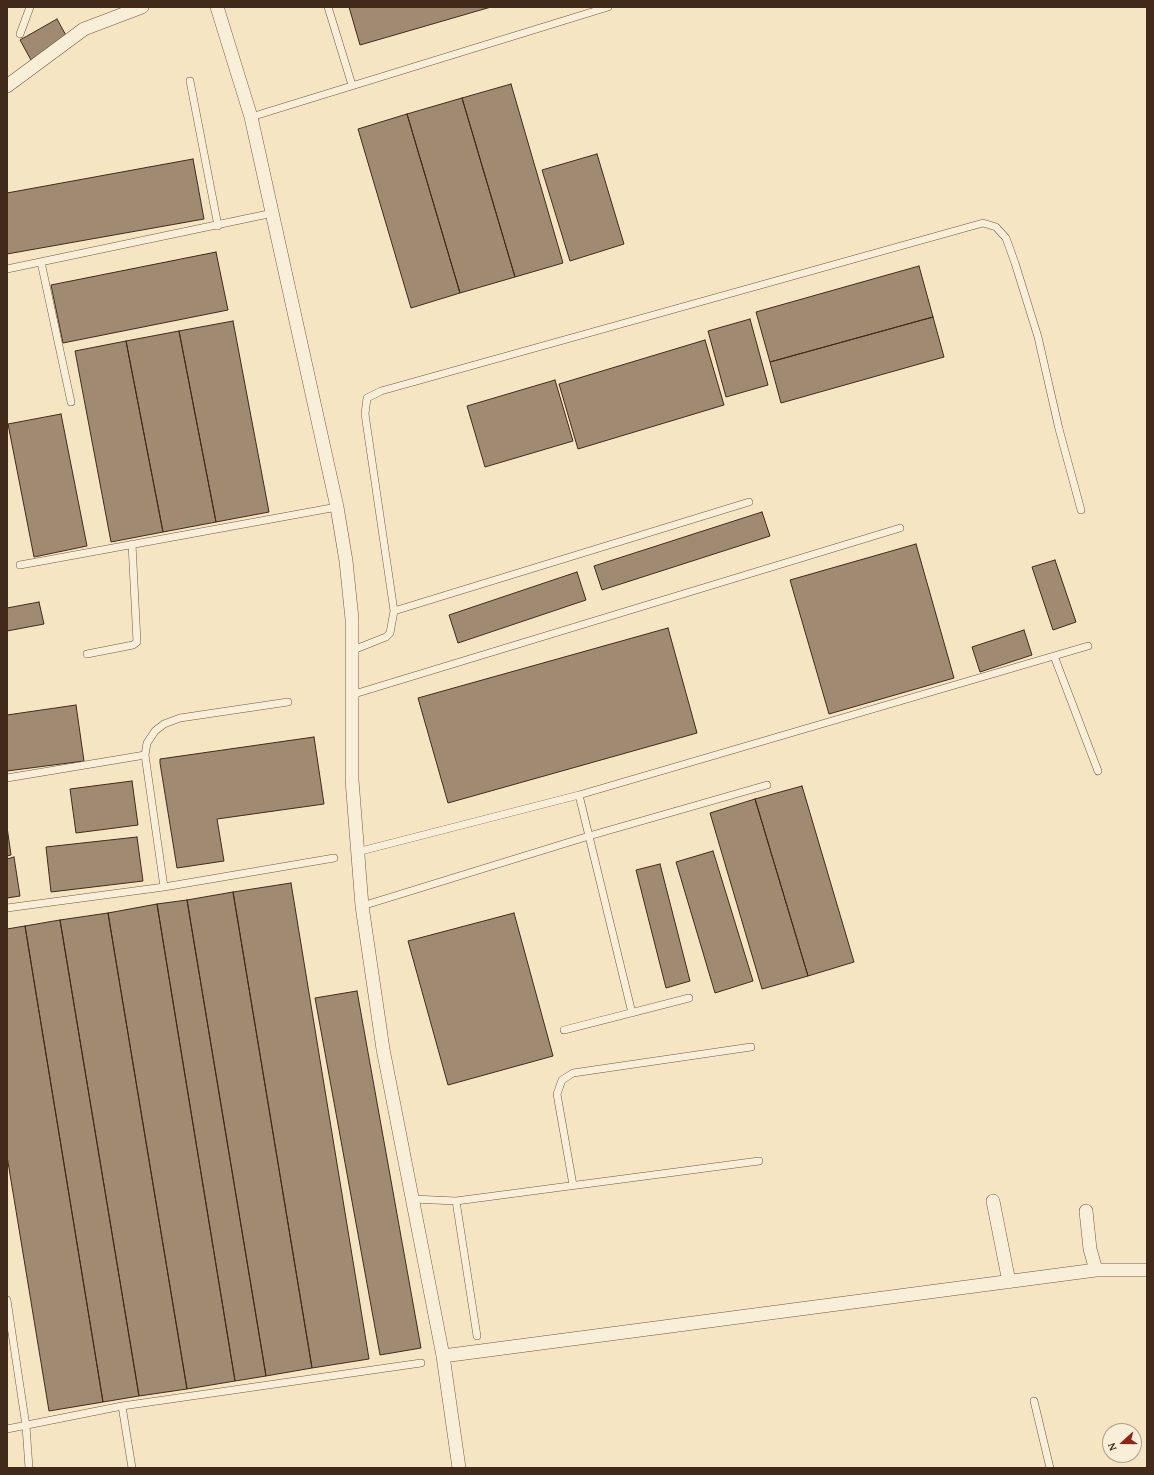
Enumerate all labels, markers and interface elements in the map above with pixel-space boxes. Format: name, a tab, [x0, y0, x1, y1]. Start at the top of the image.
north arrow	[1102, 1423, 1142, 1463]
text: N	[1103, 1441, 1121, 1453]

